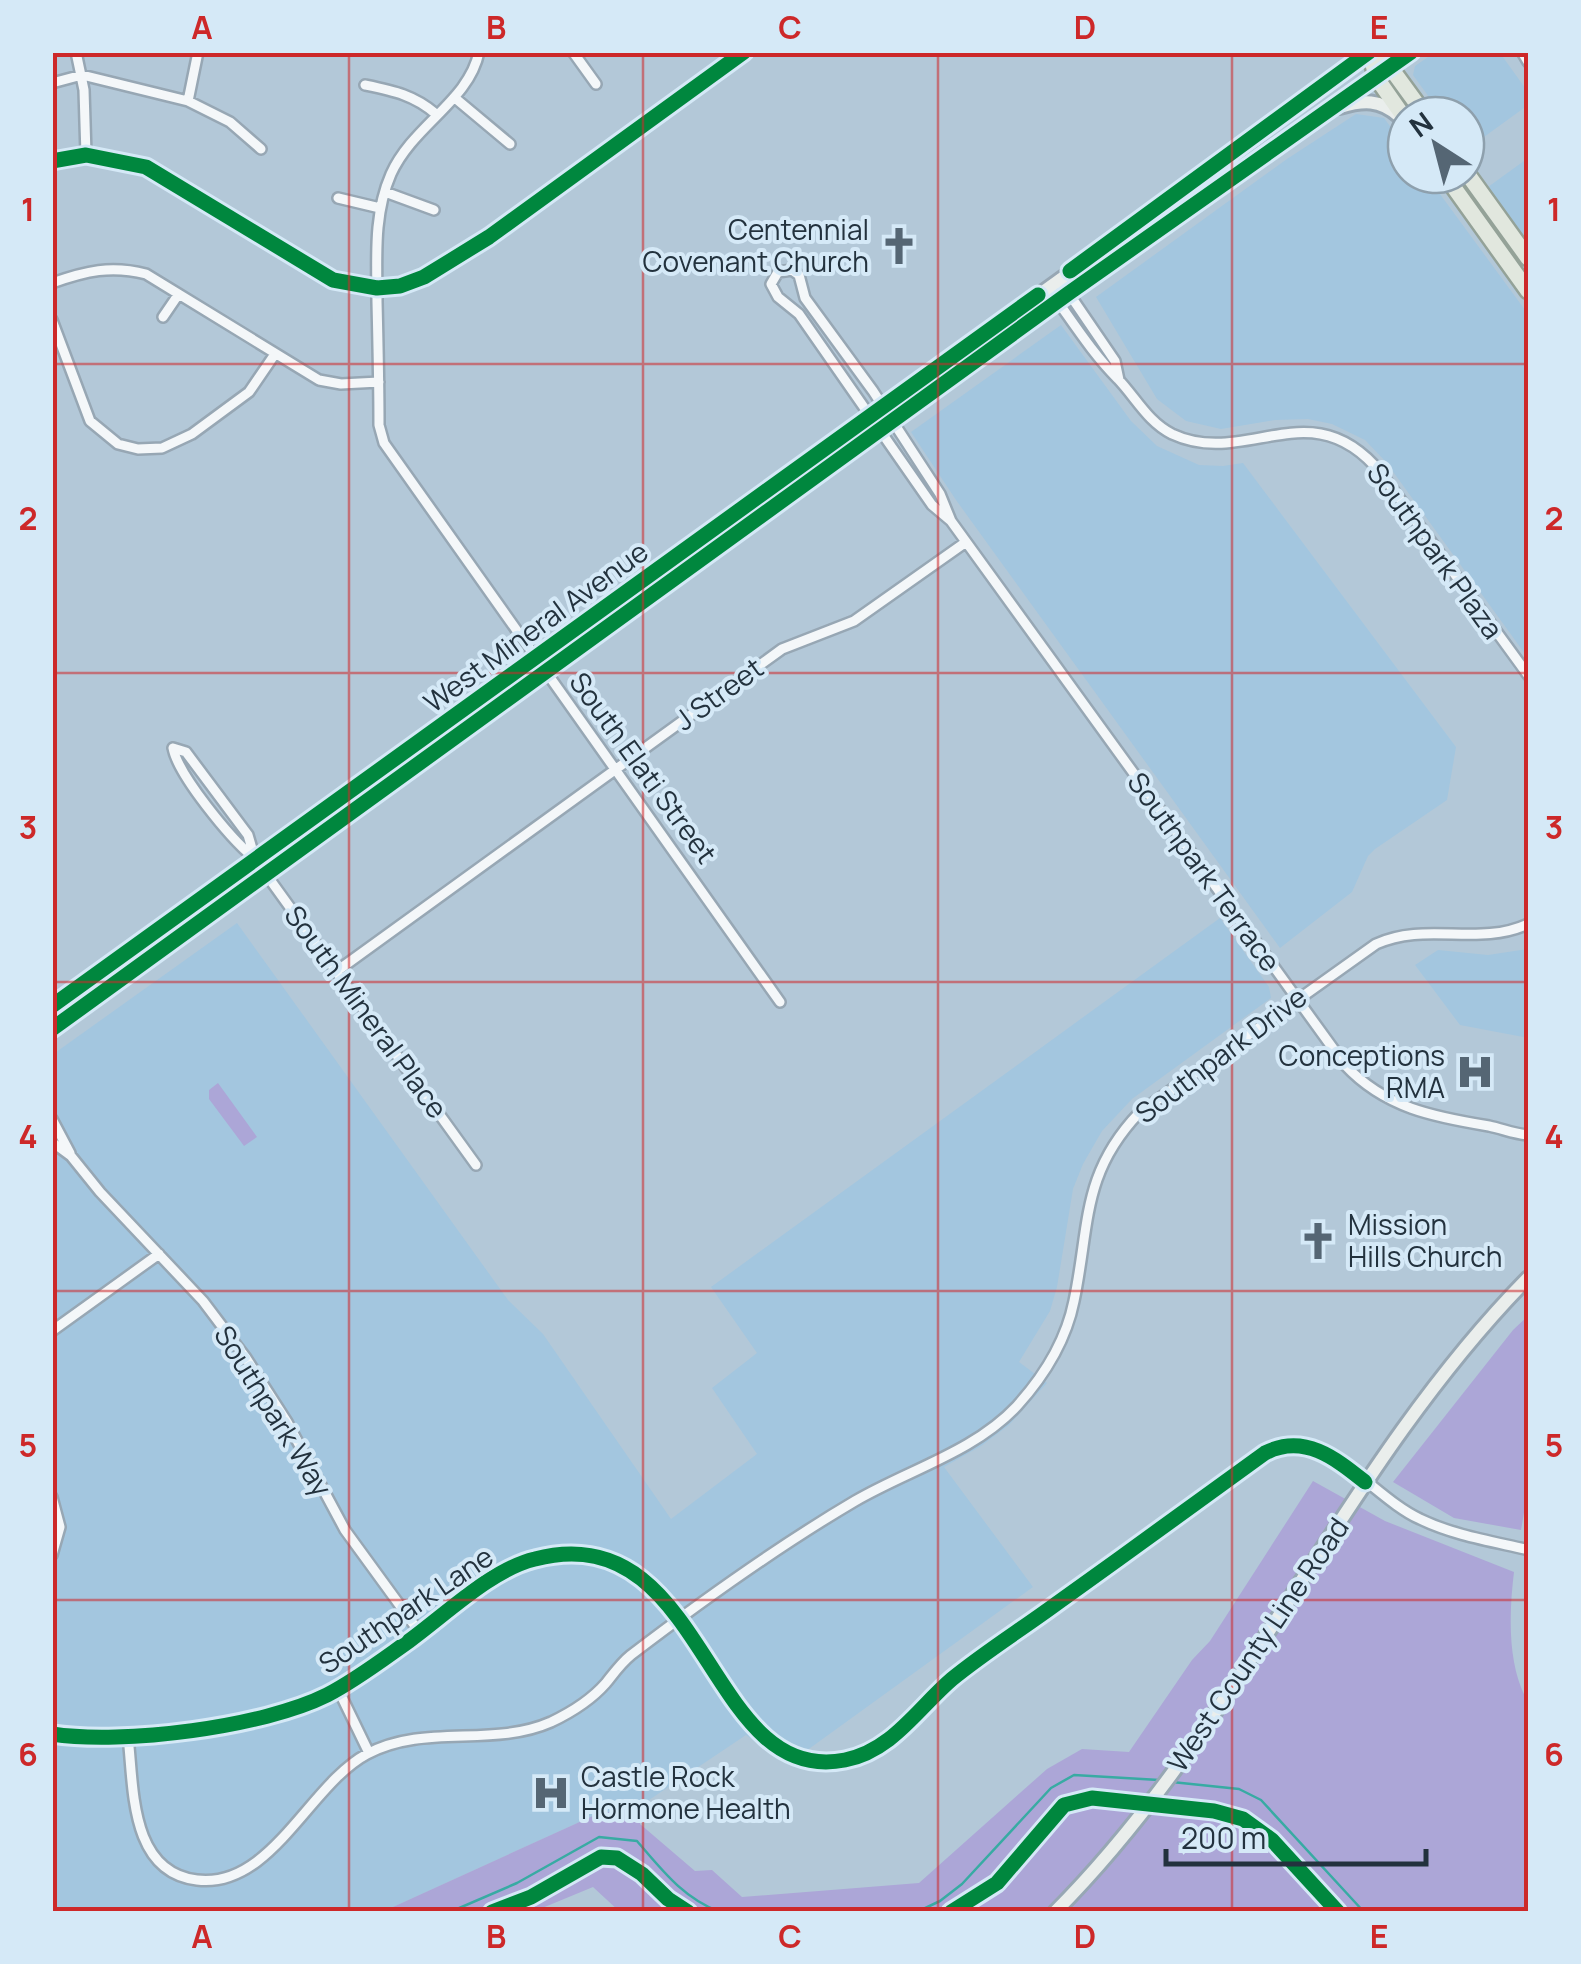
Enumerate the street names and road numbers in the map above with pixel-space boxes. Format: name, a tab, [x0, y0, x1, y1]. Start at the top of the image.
street label: Southpark Plaza	[1359, 455, 1512, 646]
street label: West Mineral Avenue	[416, 532, 655, 720]
street label: J Street	[666, 648, 770, 738]
street label: South Elati Street	[562, 664, 726, 871]
street label: Southpark Terrace	[1120, 764, 1290, 979]
street label: South Mineral Place	[277, 897, 457, 1126]
street label: Southpark Drive	[1127, 977, 1314, 1131]
street label: Southpark Way	[206, 1318, 342, 1503]
street label: West County Line Road	[1158, 1510, 1357, 1779]
street label: Southpark Lane	[311, 1537, 500, 1682]

